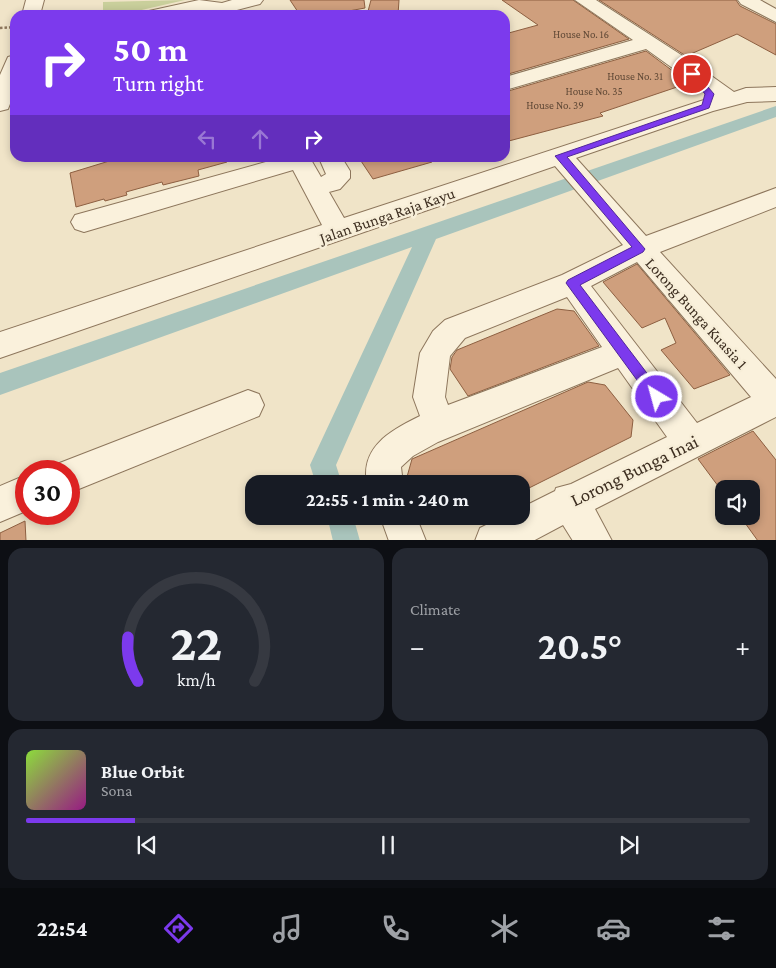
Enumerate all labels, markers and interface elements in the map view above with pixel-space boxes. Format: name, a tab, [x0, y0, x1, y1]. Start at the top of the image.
house number: House No. 16	[553, 28, 609, 40]
icon: right	[30, 30, 95, 95]
text: 50 m	[113, 30, 188, 69]
pin	[671, 53, 713, 95]
icon: arrive	[678, 60, 706, 88]
house number: House No. 31	[607, 70, 663, 82]
text: Turn right	[113, 71, 204, 96]
house number: House No. 35	[565, 85, 623, 97]
house number: House No. 39	[526, 99, 584, 111]
icon: left	[193, 125, 221, 153]
icon: ahead	[246, 125, 274, 153]
icon: right	[299, 125, 327, 153]
street label: Jalan Bunga Raja Kayu	[315, 184, 458, 248]
street label: Lorong Bunga Kuasia 1	[642, 254, 751, 373]
position arrow	[630, 370, 682, 422]
street label: Lorong Bunga Inai	[567, 430, 702, 510]
speed limit sign: 30	[15, 460, 80, 525]
map controls	[715, 480, 760, 525]
button: sound	[715, 480, 760, 525]
text: 22:55 · 1 min · 240 m	[306, 489, 469, 510]
text: Climate	[410, 601, 460, 618]
text: 22	[170, 613, 222, 671]
text: 20.5°	[538, 625, 622, 667]
text: −	[410, 631, 425, 662]
text: +	[735, 631, 750, 662]
text: km/h	[177, 670, 216, 690]
text: Blue Orbit	[101, 761, 184, 782]
text: Sona	[101, 782, 132, 799]
icon: previous	[133, 831, 161, 859]
icon: pause	[374, 831, 402, 859]
icon: next	[615, 831, 643, 859]
icon: directions	[161, 911, 196, 946]
icon: music	[270, 911, 305, 946]
icon: phone	[378, 911, 413, 946]
icon: climate	[487, 911, 522, 946]
icon: car	[596, 911, 631, 946]
icon: filters	[704, 911, 739, 946]
text: 22:54	[37, 916, 88, 941]

